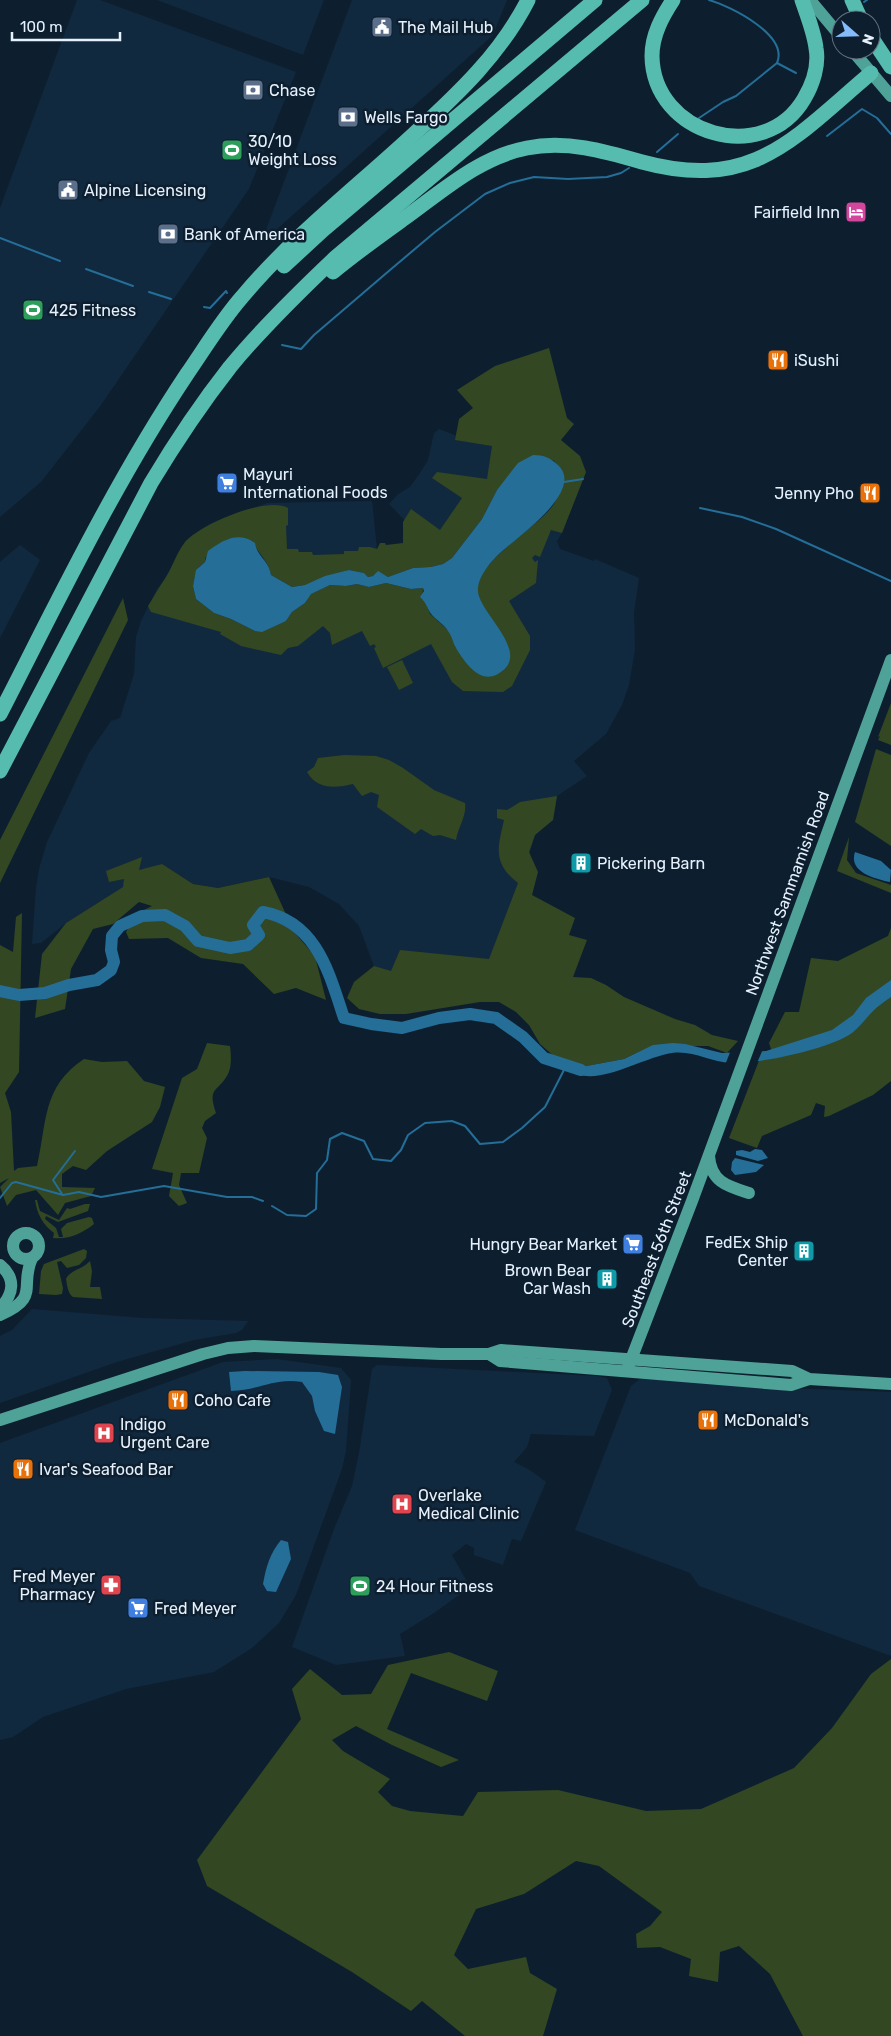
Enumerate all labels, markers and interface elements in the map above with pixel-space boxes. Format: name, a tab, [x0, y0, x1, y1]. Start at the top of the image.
scale bar	[12, 10, 120, 42]
north arrow	[831, 10, 881, 60]
public building icon: The Mail Hub	[370, 15, 394, 39]
text: 100 m	[20, 18, 62, 36]
place label: The Mail Hub	[398, 18, 493, 37]
text: N	[858, 32, 877, 47]
bank icon: Chase	[241, 78, 265, 102]
place label: Chase	[269, 81, 315, 100]
bank icon: Wells Fargo	[336, 105, 360, 129]
place label: Wells Fargo	[364, 108, 448, 127]
place label: 30/10 Weight Loss	[248, 132, 337, 169]
sports icon: 30/10 Weight Loss	[220, 138, 244, 162]
public building icon: Alpine Licensing	[56, 178, 80, 202]
place label: Alpine Licensing	[84, 181, 206, 200]
hotel icon: Fairfield Inn	[844, 200, 868, 224]
place label: Fairfield Inn	[753, 203, 840, 222]
bank icon: Bank of America	[156, 222, 180, 246]
place label: Bank of America	[184, 225, 305, 244]
sports icon: 425 Fitness	[21, 298, 45, 322]
place label: 425 Fitness	[49, 301, 136, 320]
restaurant icon: iSushi	[766, 348, 790, 372]
place label: iSushi	[794, 351, 839, 370]
place label: Mayuri International Foods	[243, 465, 388, 502]
supermarket icon: Mayuri International Foods	[215, 471, 239, 495]
restaurant icon: Jenny Pho	[858, 481, 882, 505]
place label: Jenny Pho	[774, 484, 854, 503]
street label: Northwest Sammamish Road	[742, 788, 833, 998]
building icon: Pickering Barn	[569, 851, 593, 875]
place label: Pickering Barn	[597, 854, 705, 873]
street label: Southeast 56th Street	[618, 1168, 695, 1330]
supermarket icon: Hungry Bear Market	[621, 1232, 645, 1256]
place label: FedEx Ship Center	[705, 1233, 788, 1270]
place label: Hungry Bear Market	[470, 1235, 617, 1254]
building icon: FedEx Ship Center	[792, 1239, 816, 1263]
place label: Brown Bear Car Wash	[504, 1261, 591, 1298]
building icon: Brown Bear Car Wash	[595, 1267, 619, 1291]
restaurant icon: Coho Cafe	[166, 1388, 190, 1412]
place label: Coho Cafe	[194, 1391, 271, 1410]
restaurant icon: McDonald's	[696, 1408, 720, 1432]
place label: McDonald's	[724, 1411, 809, 1430]
place label: Indigo Urgent Care	[120, 1415, 210, 1452]
hospital icon: Indigo Urgent Care	[92, 1421, 116, 1445]
restaurant icon: Ivar's Seafood Bar	[11, 1457, 35, 1481]
place label: Ivar's Seafood Bar	[39, 1460, 173, 1479]
place label: Overlake Medical Clinic	[418, 1486, 520, 1523]
hospital icon: Overlake Medical Clinic	[390, 1492, 414, 1516]
place label: Fred Meyer Pharmacy	[13, 1567, 95, 1604]
pharmacy icon: Fred Meyer Pharmacy	[99, 1573, 123, 1597]
sports icon: 24 Hour Fitness	[348, 1574, 372, 1598]
place label: 24 Hour Fitness	[376, 1577, 493, 1596]
supermarket icon: Fred Meyer	[126, 1596, 150, 1620]
place label: Fred Meyer	[154, 1599, 236, 1618]

